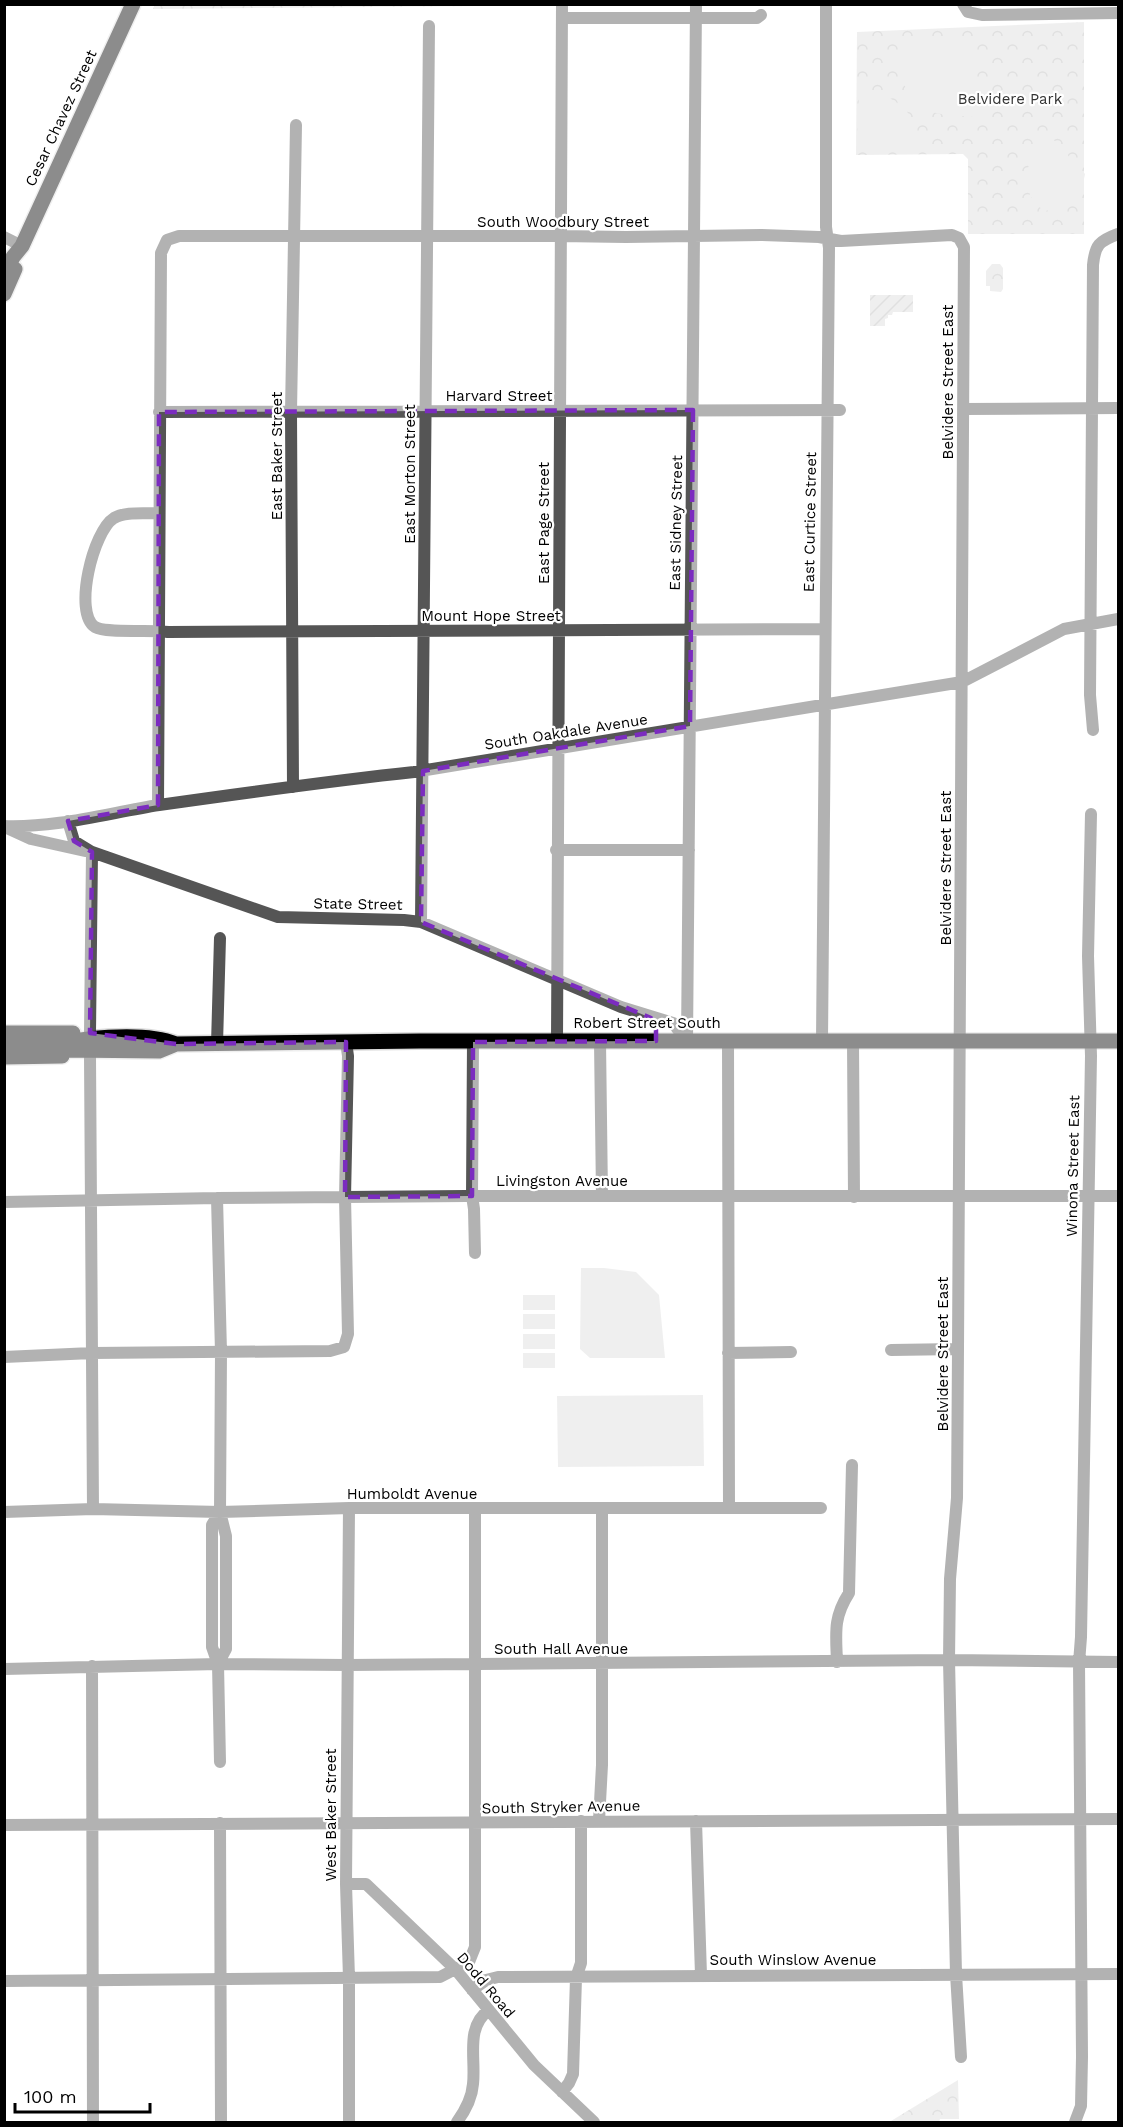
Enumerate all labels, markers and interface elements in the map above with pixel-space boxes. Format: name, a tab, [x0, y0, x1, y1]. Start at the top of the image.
street label: Cesar Chavez Street	[21, 46, 101, 189]
park label: Belvidere Park	[958, 90, 1063, 108]
street label: South Woodbury Street	[477, 213, 650, 231]
street label: Belvidere Street East	[939, 304, 957, 459]
street label: Harvard Street	[445, 387, 553, 405]
street label: East Baker Street	[268, 391, 286, 520]
street label: East Morton Street	[401, 404, 419, 544]
street label: East Curtice Street	[800, 451, 820, 592]
street label: East Sidney Street	[666, 454, 686, 591]
street label: East Page Street	[535, 461, 553, 584]
street label: Mount Hope Street	[421, 607, 562, 625]
street label: South Oakdale Avenue	[483, 710, 649, 754]
street label: Belvidere Street East	[937, 790, 955, 945]
street label: State Street	[313, 894, 404, 914]
street label: Robert Street South	[573, 1014, 721, 1032]
street label: Winona Street East	[1063, 1094, 1083, 1237]
street label: Livingston Avenue	[496, 1172, 628, 1190]
street label: Belvidere Street East	[934, 1276, 952, 1431]
street label: Humboldt Avenue	[347, 1485, 477, 1503]
street label: South Hall Avenue	[494, 1640, 628, 1658]
street label: West Baker Street	[322, 1748, 340, 1882]
street label: South Stryker Avenue	[482, 1797, 640, 1817]
street label: Dodd Road	[453, 1948, 519, 2022]
street label: South Winslow Avenue	[710, 1951, 876, 1969]
scale bar	[15, 2076, 150, 2114]
text: 100 m	[24, 2086, 77, 2107]

